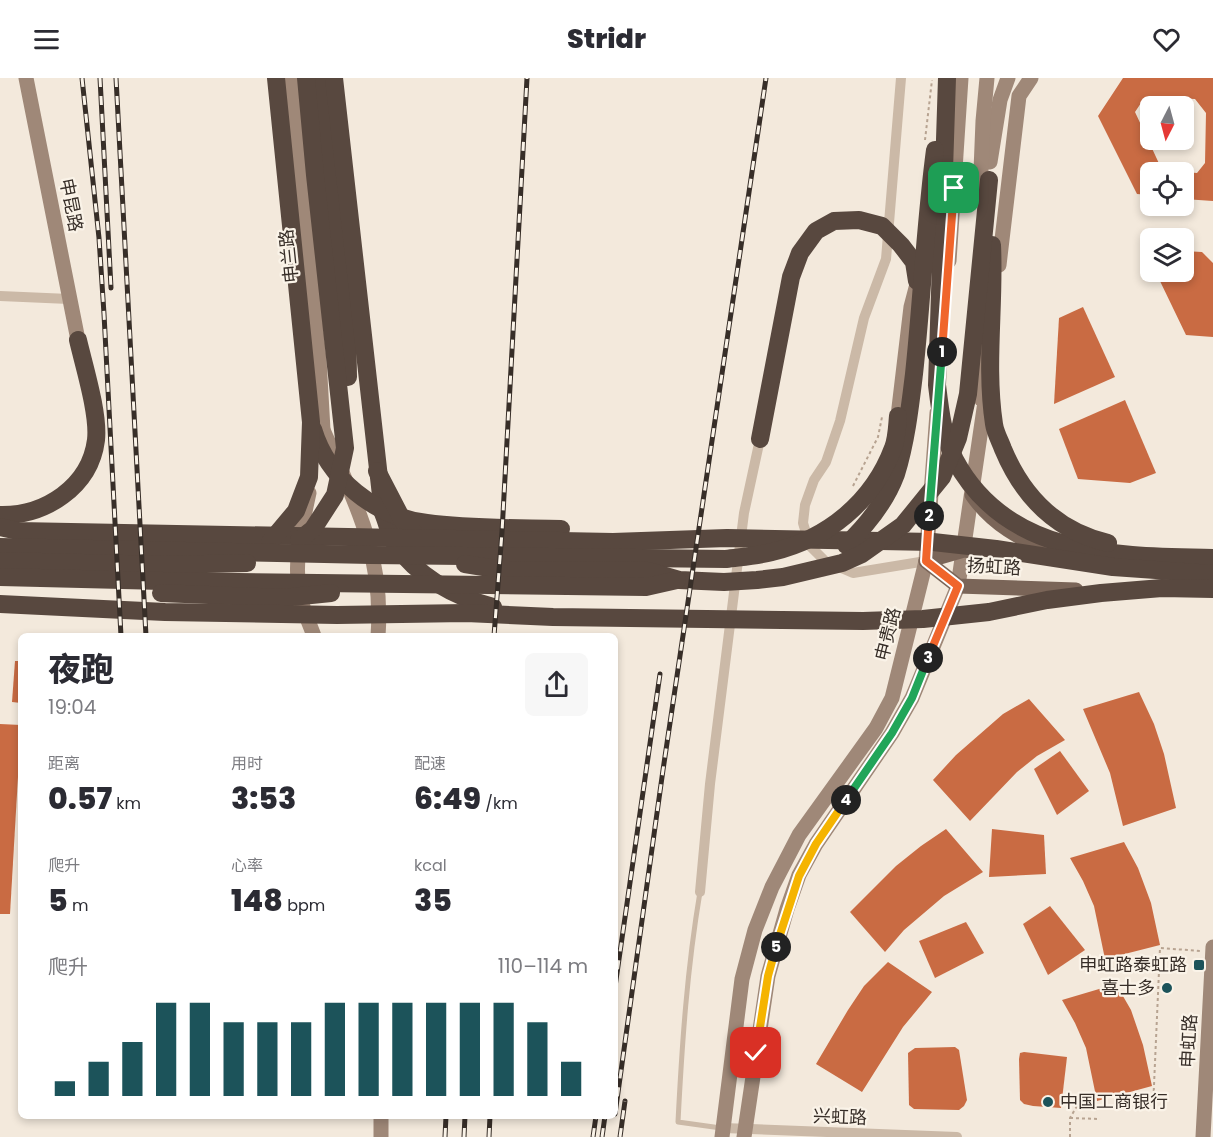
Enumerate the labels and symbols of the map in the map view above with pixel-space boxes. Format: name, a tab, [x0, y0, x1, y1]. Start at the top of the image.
north arrow	[1140, 96, 1194, 150]
pin	[928, 162, 979, 213]
street label: 申昆路	[54, 176, 89, 234]
street label: 申兰路	[273, 228, 304, 284]
pin: 1	[927, 337, 957, 367]
pin: 2	[914, 501, 944, 531]
street label: 扬虹路	[966, 553, 1022, 580]
street label: 申贵路	[869, 605, 906, 663]
pin: 3	[913, 643, 943, 673]
pin: 4	[831, 785, 861, 815]
pin: 5	[761, 932, 791, 962]
place label: 申虹路泰虹路	[1079, 952, 1187, 977]
marker: 申虹路泰虹路	[1192, 958, 1206, 972]
place label: 喜士多	[1101, 975, 1155, 1000]
marker: 喜士多	[1160, 981, 1174, 995]
street label: 申虹路	[1175, 1013, 1202, 1069]
pin	[730, 1027, 781, 1078]
place label: 中国工商银行	[1060, 1089, 1168, 1114]
marker: 中国工商银行	[1041, 1095, 1055, 1109]
street label: 兴虹路	[813, 1103, 867, 1130]

